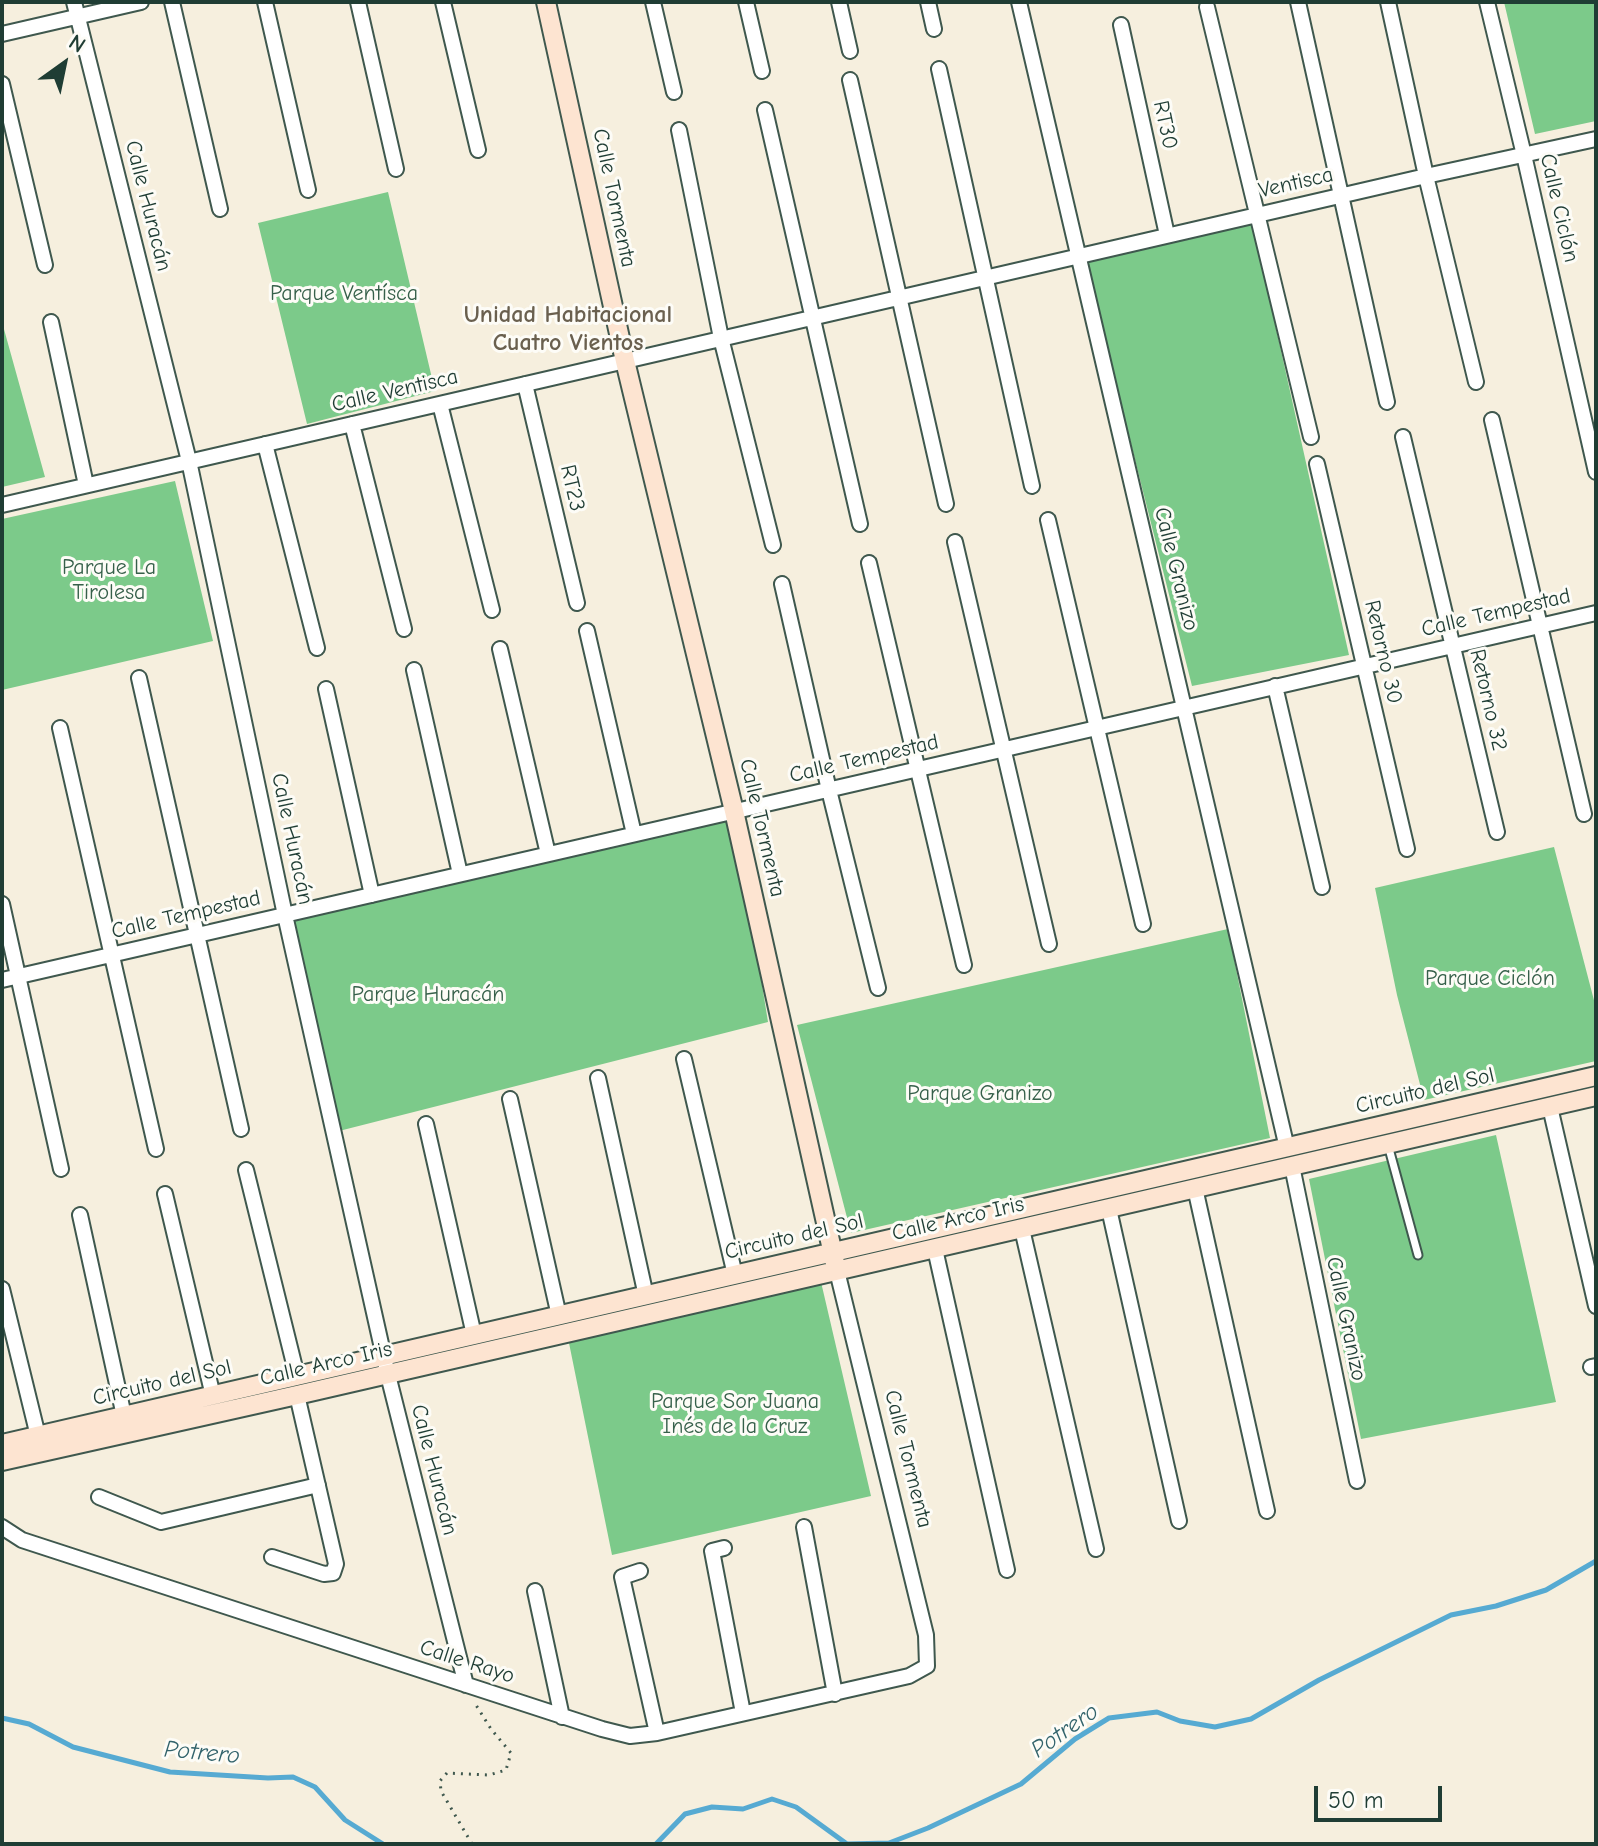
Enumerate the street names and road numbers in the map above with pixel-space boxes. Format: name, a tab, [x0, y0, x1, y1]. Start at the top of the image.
street label: RT30	[1147, 98, 1183, 152]
street label: Calle Tormenta	[586, 126, 642, 270]
street label: Calle Huracán	[119, 138, 177, 274]
street label: Calle Ciclón	[1534, 151, 1584, 265]
street label: Ventisca	[1256, 162, 1336, 204]
street label: Calle Ventisca	[329, 364, 461, 418]
street label: RT23	[554, 462, 590, 514]
street label: Calle Granizo	[1148, 505, 1204, 633]
street label: Calle Tempestad	[1419, 583, 1573, 643]
street label: Retorno 30	[1358, 598, 1408, 706]
street label: Retorno 32	[1463, 647, 1513, 753]
street label: Calle Tempestad	[787, 729, 941, 789]
street label: Calle Tormenta	[733, 756, 791, 900]
street label: Calle Huracán	[265, 771, 319, 907]
street label: Calle Tempestad	[109, 885, 263, 945]
street label: Circuito del Sol	[1353, 1062, 1497, 1120]
street label: Calle Arco Iris	[889, 1191, 1027, 1247]
street label: Circuito del Sol	[722, 1208, 866, 1266]
street label: Calle Granizo	[1320, 1255, 1372, 1383]
street label: Calle Arco Iris	[257, 1336, 395, 1392]
street label: Circuito del Sol	[90, 1354, 234, 1412]
street label: Calle Tormenta	[878, 1387, 938, 1531]
street label: Calle Huracán	[405, 1402, 463, 1538]
street label: Calle Rayo	[416, 1634, 518, 1690]

